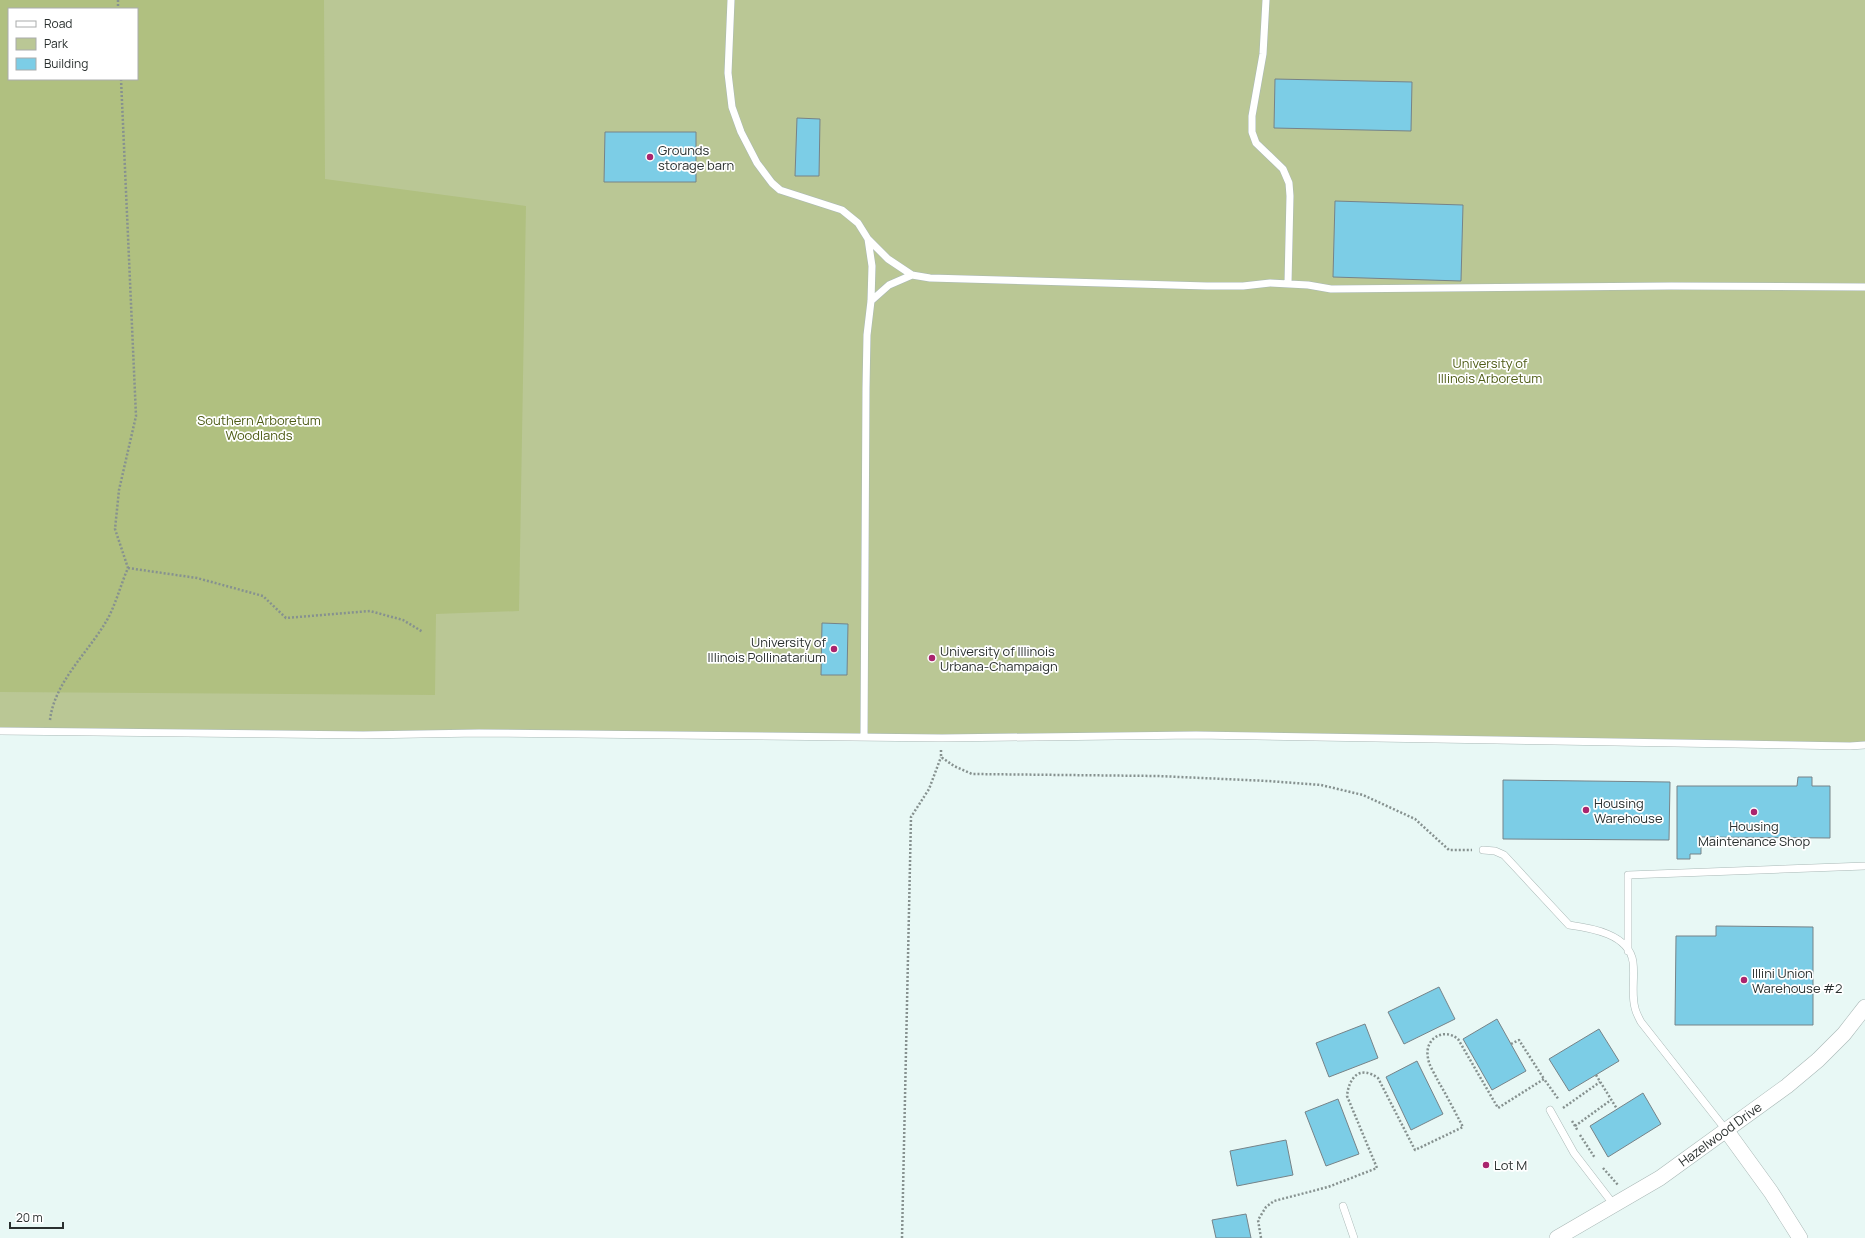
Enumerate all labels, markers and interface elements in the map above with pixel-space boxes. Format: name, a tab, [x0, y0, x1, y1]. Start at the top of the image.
legend	[8, 8, 138, 80]
text: Road	[44, 15, 72, 32]
text: Park	[44, 35, 69, 52]
text: Building	[44, 55, 88, 72]
place label: Grounds storage barn	[658, 141, 734, 174]
marker: Grounds storage barn	[645, 152, 655, 162]
park label: University of Illinois Arboretum	[1438, 354, 1542, 387]
park label: Southern Arboretum Woodlands	[197, 411, 321, 444]
place label: University of Illinois Pollinatarium	[708, 633, 826, 666]
place label: University of Illinois Urbana-Champaign	[940, 642, 1058, 675]
marker: University of Illinois Pollinatarium	[829, 644, 839, 654]
marker: University of Illinois Urbana-Champaign	[927, 653, 937, 663]
place label: Housing Warehouse	[1594, 794, 1663, 827]
marker: Housing Warehouse	[1581, 805, 1591, 815]
marker: Housing Maintenance Shop	[1749, 807, 1759, 817]
place label: Housing Maintenance Shop	[1698, 817, 1810, 850]
place label: Illini Union Warehouse #2	[1752, 964, 1843, 997]
marker: Illini Union Warehouse #2	[1739, 975, 1749, 985]
street label: Hazelwood Drive	[1675, 1097, 1766, 1170]
place label: Lot M	[1494, 1156, 1527, 1174]
marker: Lot M	[1481, 1160, 1491, 1170]
scale bar	[10, 1204, 63, 1230]
text: 20 m	[16, 1209, 43, 1226]

